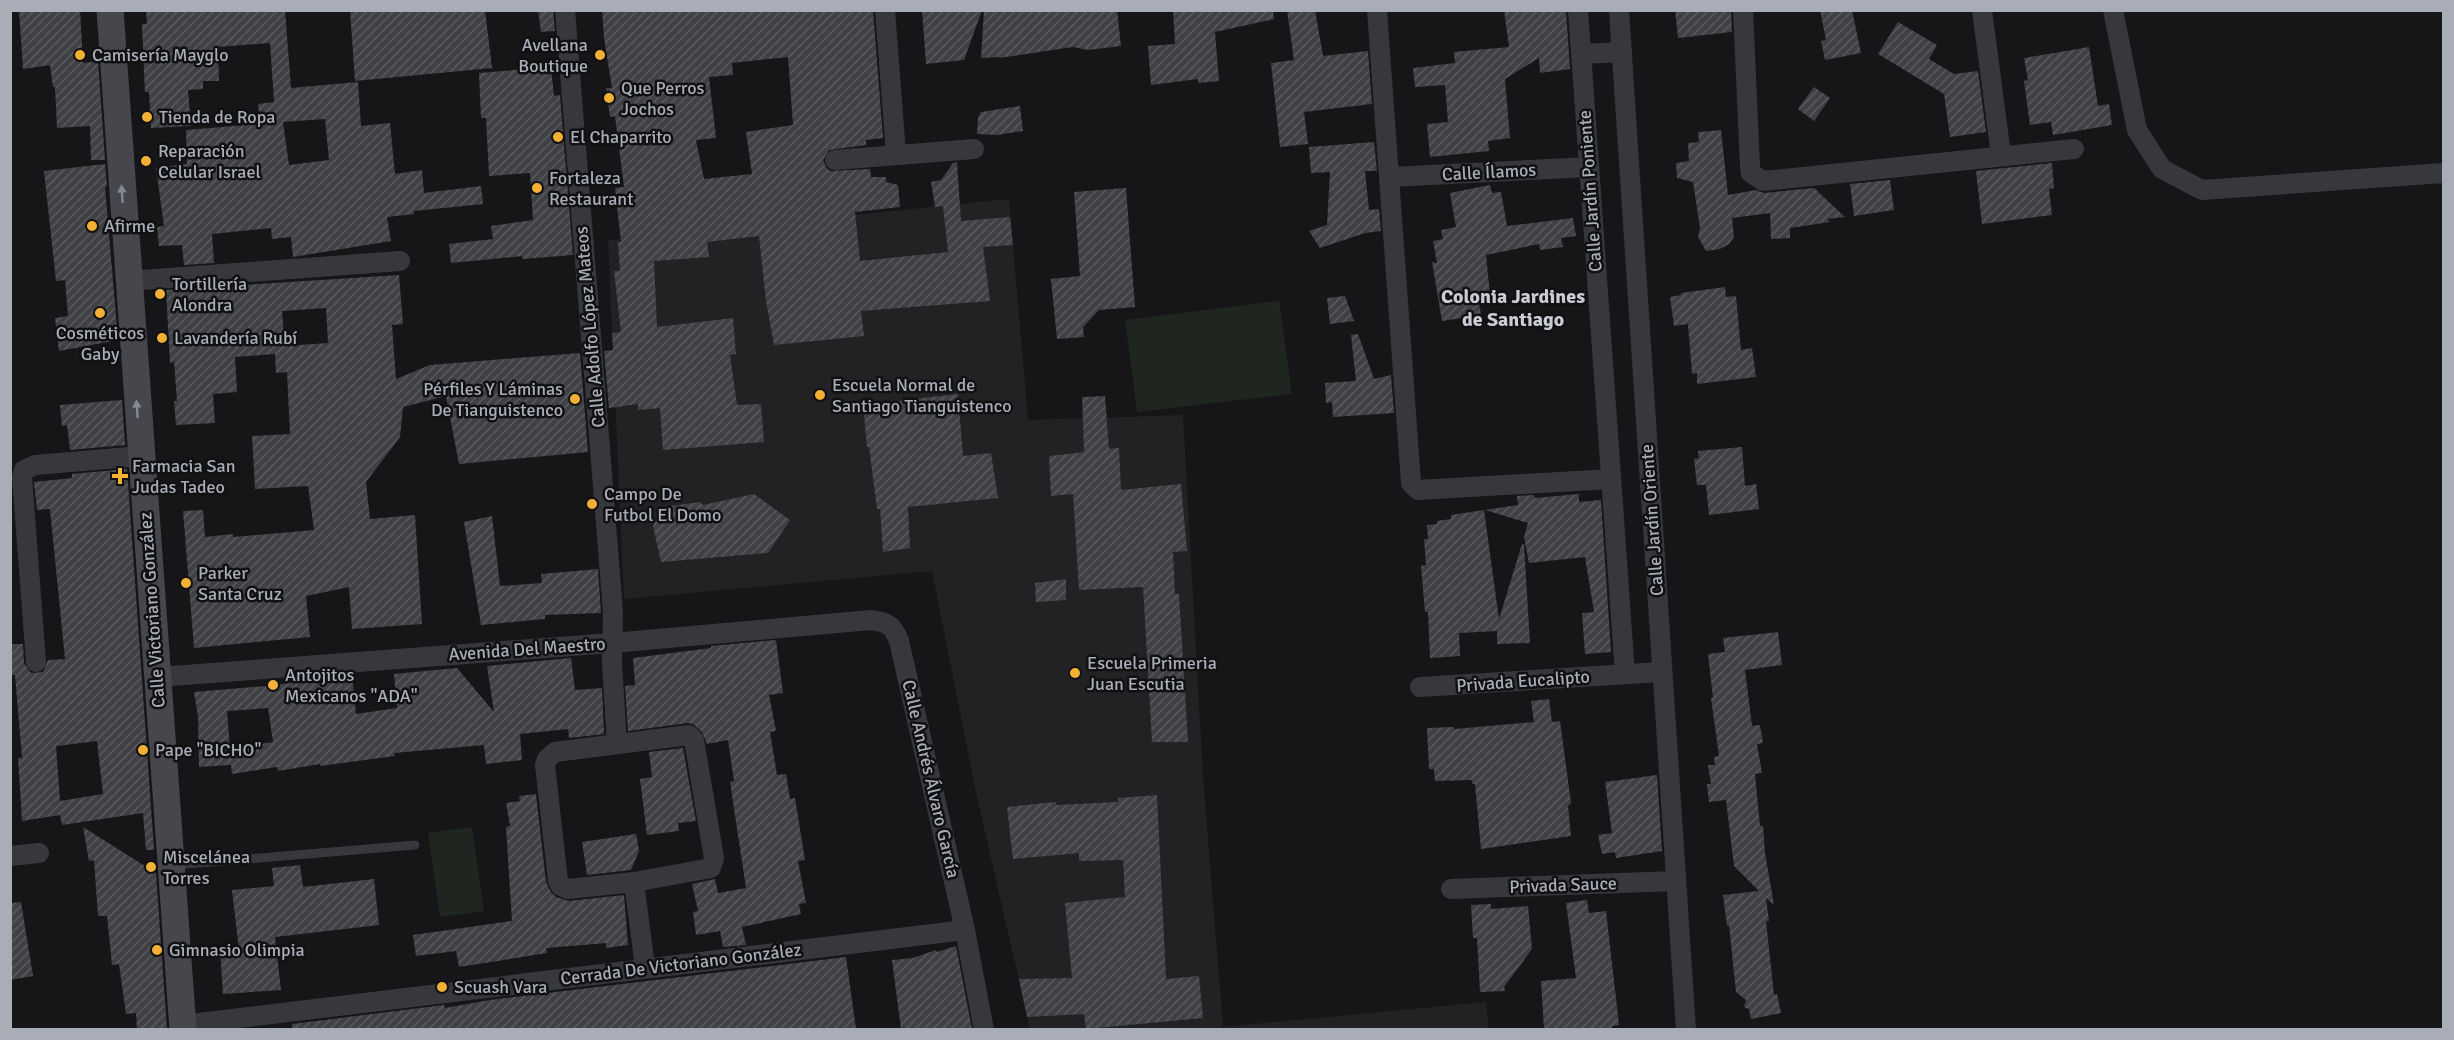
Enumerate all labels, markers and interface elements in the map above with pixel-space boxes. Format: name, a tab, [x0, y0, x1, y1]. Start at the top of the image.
place label: Avellana Boutique	[518, 34, 588, 77]
place label: Camisería Mayglo	[92, 44, 229, 66]
marker: Camisería Mayglo	[73, 48, 87, 62]
marker: Avellana Boutique	[593, 48, 607, 62]
place label: Que Perros Jochos	[621, 77, 704, 120]
marker: Que Perros Jochos	[602, 91, 616, 105]
place label: Tienda de Ropa	[159, 106, 275, 128]
street label: Calle Jardín Poniente	[1573, 109, 1607, 273]
marker: Tienda de Ropa	[140, 110, 154, 124]
place label: El Chaparrito	[570, 126, 672, 148]
marker: El Chaparrito	[551, 130, 565, 144]
place label: Reparación Celular Israel	[158, 140, 261, 183]
marker: Reparación Celular Israel	[139, 154, 153, 168]
street label: Calle Ílamos	[1441, 159, 1537, 185]
place label: Fortaleza Restaurant	[549, 167, 633, 210]
marker: Fortaleza Restaurant	[530, 181, 544, 195]
one-way arrow	[117, 184, 127, 203]
place label: Afirme	[104, 215, 155, 237]
marker: Afirme	[85, 219, 99, 233]
street label: Calle Adolfo López Mateos	[570, 225, 610, 429]
place label: Tortillería Alondra	[172, 273, 247, 316]
district label: Colonia Jardines de Santiago	[1441, 284, 1585, 332]
marker: Tortillería Alondra	[153, 287, 167, 301]
marker: Cosméticos Gaby	[93, 306, 107, 320]
place label: Cosméticos Gaby	[56, 322, 144, 365]
place label: Lavandería Rubí	[174, 327, 297, 349]
marker: Lavandería Rubí	[155, 331, 169, 345]
place label: Escuela Normal de Santiago Tianguistenco	[832, 374, 1012, 417]
place label: Pérfiles Y Láminas De Tianguistenco	[423, 378, 563, 421]
marker: Escuela Normal de Santiago Tianguistenco	[813, 388, 827, 402]
marker: Pérfiles Y Láminas De Tianguistenco	[568, 392, 582, 406]
one-way arrow	[132, 400, 142, 419]
street label: Calle Jardín Oriente	[1636, 443, 1668, 597]
place label: Farmacia San Judas Tadeo	[132, 455, 236, 498]
marker: Farmacia San Judas Tadeo	[113, 469, 127, 483]
place label: Campo De Futbol El Domo	[604, 483, 721, 526]
marker: Campo De Futbol El Domo	[585, 497, 599, 511]
street label: Calle Victoriano González	[134, 511, 170, 709]
place label: Parker Santa Cruz	[198, 562, 282, 605]
marker: Parker Santa Cruz	[179, 576, 193, 590]
street label: Avenida Del Maestro	[448, 633, 606, 665]
place label: Escuela Primeria Juan Escutia	[1087, 652, 1217, 695]
place label: Antojitos Mexicanos "ADA"	[285, 664, 418, 707]
street label: Privada Eucalipto	[1455, 665, 1591, 697]
marker: Escuela Primeria Juan Escutia	[1068, 666, 1082, 680]
marker: Antojitos Mexicanos "ADA"	[266, 678, 280, 692]
street label: Calle Andrés Álvaro García	[897, 678, 965, 880]
place label: Pape "BICHO"	[155, 739, 261, 761]
marker: Pape "BICHO"	[136, 743, 150, 757]
place label: Miscelánea Torres	[163, 846, 250, 889]
marker: Miscelánea Torres	[144, 860, 158, 874]
street label: Privada Sauce	[1509, 872, 1617, 898]
street label: Cerrada De Victoriano González	[559, 938, 803, 990]
place label: Gimnasio Olimpia	[169, 939, 305, 961]
marker: Gimnasio Olimpia	[150, 943, 164, 957]
place label: Scuash Vara	[454, 976, 547, 998]
marker: Scuash Vara	[435, 980, 449, 994]

